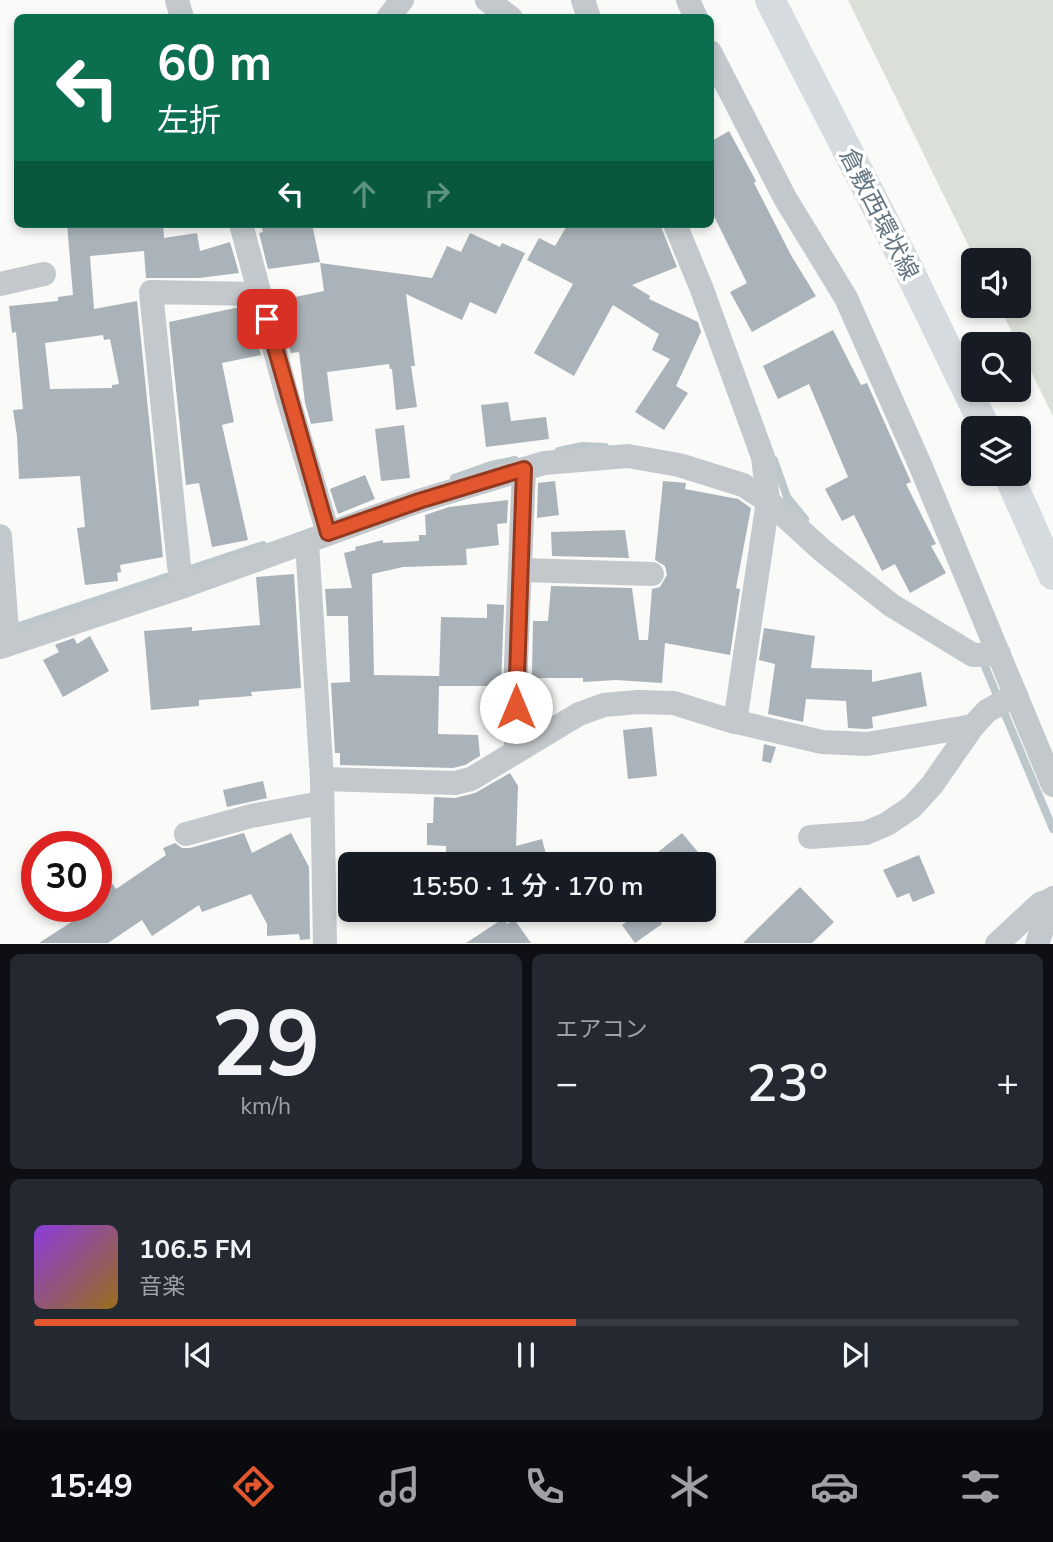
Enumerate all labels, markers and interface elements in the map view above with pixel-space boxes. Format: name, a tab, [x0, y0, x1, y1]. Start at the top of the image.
text: 60 m	[157, 30, 272, 97]
icon: left	[42, 42, 133, 133]
text: 左折	[157, 99, 221, 142]
street label: 倉敷西環状線	[832, 143, 926, 285]
icon: left	[272, 175, 310, 213]
icon: ahead	[345, 175, 383, 213]
icon: right	[418, 175, 456, 213]
map controls	[961, 248, 1031, 486]
button: sound	[961, 248, 1031, 318]
pin	[237, 289, 297, 349]
icon: arrive	[248, 300, 286, 338]
button: search	[961, 332, 1031, 402]
button: layers	[961, 416, 1031, 486]
position arrow	[479, 670, 553, 744]
speed limit sign: 30	[21, 831, 112, 922]
text: 15:50 · 1 分 · 170 m	[411, 869, 643, 904]
text: 29	[211, 983, 320, 1107]
text: エアコン	[556, 1014, 648, 1045]
text: 23°	[746, 1048, 828, 1119]
text: −	[556, 1058, 578, 1109]
text: +	[996, 1058, 1019, 1109]
text: km/h	[240, 1091, 291, 1122]
text: 106.5 FM	[139, 1232, 252, 1267]
text: 音楽	[139, 1271, 185, 1302]
icon: previous	[179, 1336, 217, 1374]
icon: pause	[507, 1336, 545, 1374]
icon: next	[836, 1336, 874, 1374]
icon: directions	[229, 1462, 278, 1511]
icon: music	[375, 1462, 424, 1511]
icon: phone	[520, 1462, 569, 1511]
icon: climate	[665, 1462, 714, 1511]
icon: car	[810, 1462, 859, 1511]
icon: filters	[956, 1462, 1005, 1511]
text: 15:49	[48, 1465, 133, 1508]

